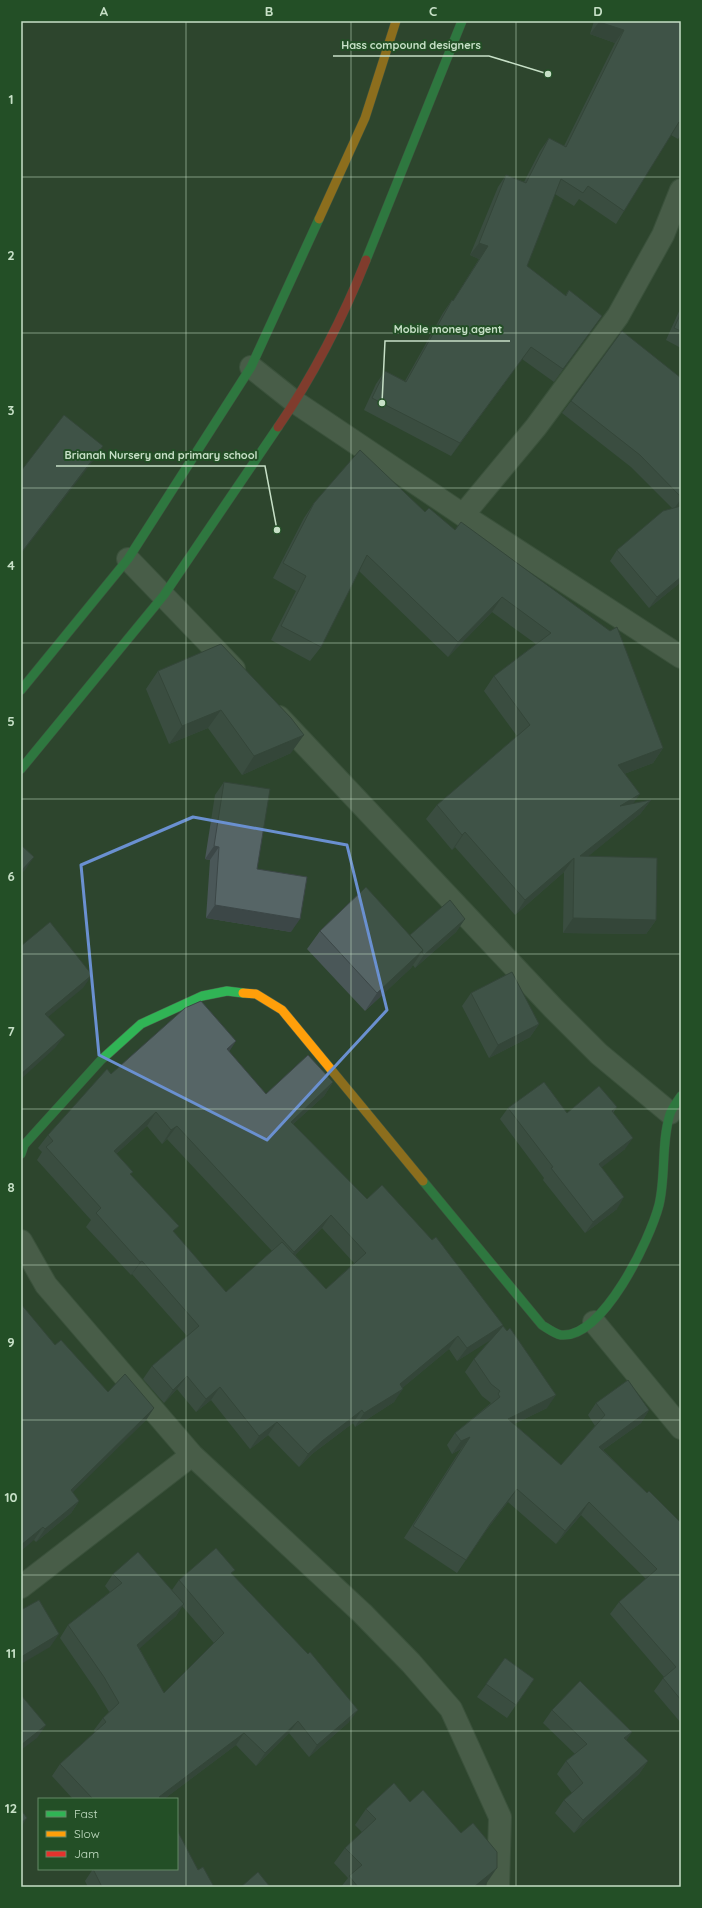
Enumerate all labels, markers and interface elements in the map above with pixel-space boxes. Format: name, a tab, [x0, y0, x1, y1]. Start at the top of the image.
text: A	[100, 3, 109, 19]
text: B	[265, 3, 273, 19]
text: C	[429, 3, 437, 19]
text: D	[593, 3, 603, 19]
callout: Hass compound designers	[333, 33, 489, 56]
text: Hass compound designers	[341, 38, 481, 52]
text: 1	[8, 91, 14, 107]
text: 2	[7, 247, 15, 263]
callout: Mobile money agent	[385, 318, 510, 341]
text: Mobile money agent	[394, 322, 502, 336]
text: 3	[8, 402, 15, 418]
callout: Brianah Nursery and primary school	[56, 443, 265, 466]
text: Brianah Nursery and primary school	[64, 448, 258, 462]
text: 4	[7, 557, 15, 573]
text: 5	[7, 713, 15, 729]
text: 6	[7, 868, 15, 884]
text: 7	[7, 1023, 15, 1039]
text: 8	[7, 1179, 15, 1195]
text: 9	[7, 1334, 15, 1350]
text: 10	[4, 1489, 18, 1505]
text: 11	[6, 1645, 16, 1661]
legend	[38, 1798, 178, 1870]
text: 12	[5, 1800, 17, 1816]
text: Fast	[74, 1806, 98, 1821]
text: Slow	[74, 1826, 100, 1841]
text: Jam	[74, 1846, 99, 1861]

